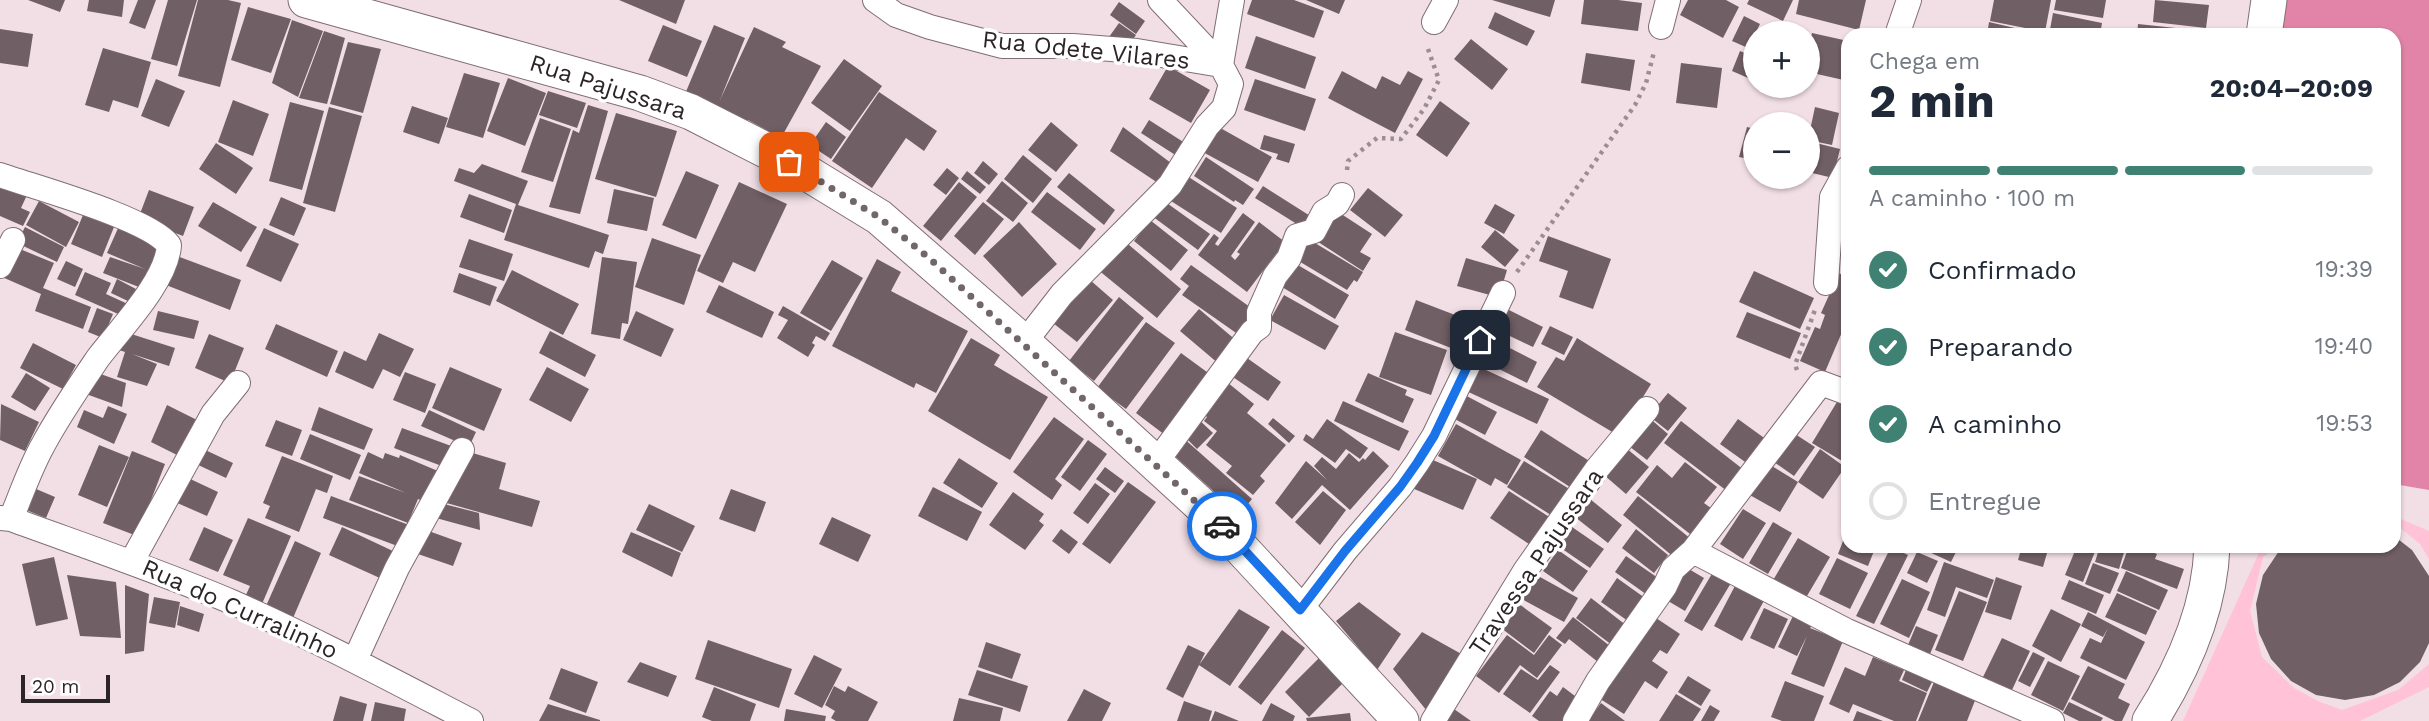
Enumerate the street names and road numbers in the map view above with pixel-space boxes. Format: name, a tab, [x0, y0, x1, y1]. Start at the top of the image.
street label: Rua Odete Vilares	[981, 25, 1191, 75]
street label: Rua Pajussara	[526, 48, 690, 126]
street label: Travessa Pajussara	[1463, 463, 1609, 661]
street label: Rua do Curralinho	[138, 553, 342, 665]

